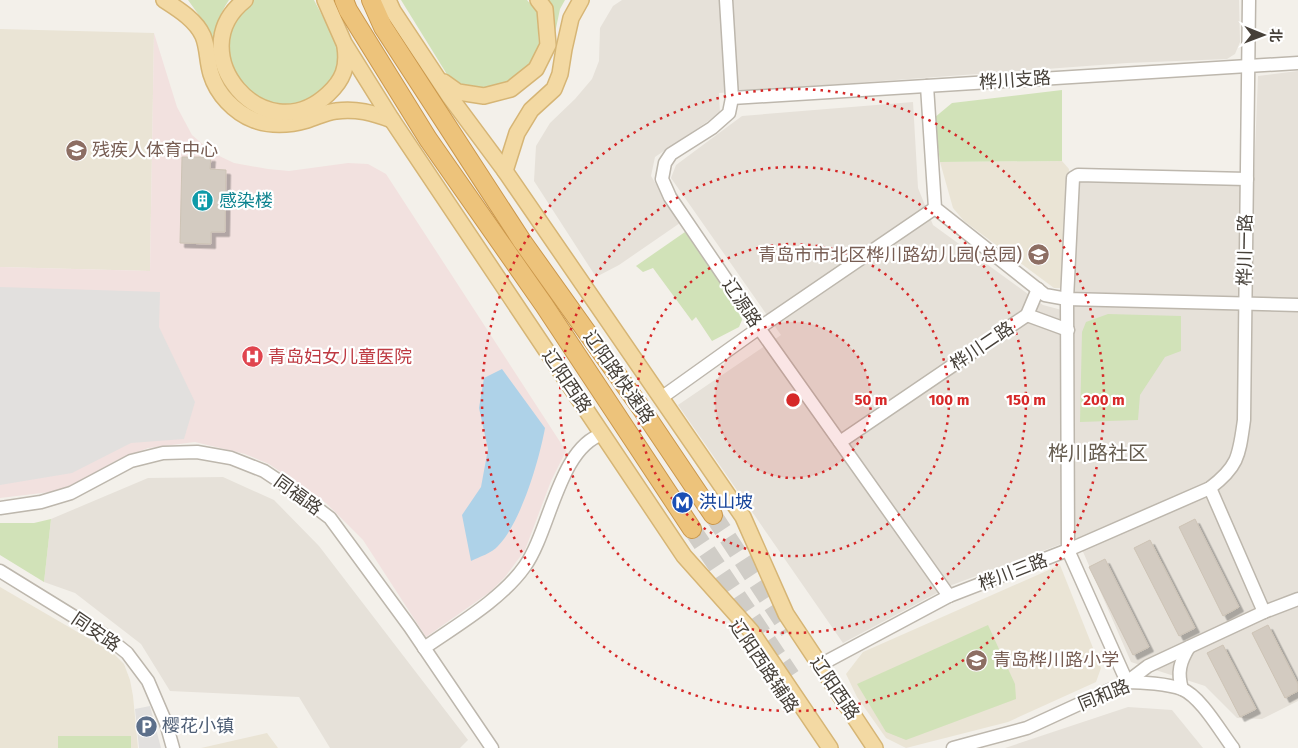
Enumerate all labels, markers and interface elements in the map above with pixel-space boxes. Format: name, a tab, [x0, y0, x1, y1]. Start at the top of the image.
north arrow	[1238, 10, 1288, 60]
text: 北	[1267, 28, 1284, 42]
street label: 桦川支路	[978, 67, 1052, 93]
school or university icon: 残疾人体育中心	[64, 138, 88, 162]
place label: 残疾人体育中心	[92, 139, 218, 161]
building icon: 感染楼	[191, 189, 215, 213]
place label: 感染楼	[219, 190, 273, 212]
street label: 桦川一路	[1233, 214, 1257, 286]
school or university icon: 青岛市市北区桦川路幼儿园(总园)	[1026, 243, 1050, 267]
place label: 青岛市市北区桦川路幼儿园(总园)	[758, 244, 1022, 266]
street label: 辽源路	[718, 274, 766, 332]
street label: 桦川二路	[946, 317, 1018, 375]
street label: 辽阳路快速路	[579, 326, 659, 428]
hospital icon: 青岛妇女儿童医院	[240, 345, 264, 369]
street label: 辽阳西路	[538, 345, 596, 417]
place label: 青岛妇女儿童医院	[268, 346, 412, 368]
centre of rings	[784, 391, 802, 409]
text: 50 m	[854, 391, 888, 409]
text: 100 m	[929, 391, 969, 409]
text: 150 m	[1006, 391, 1046, 409]
text: 200 m	[1083, 391, 1125, 409]
district label: 桦川路社区	[1048, 441, 1148, 465]
street label: 同福路	[270, 470, 326, 520]
metro station icon: 洪山坡	[671, 490, 695, 514]
place label: 洪山坡	[699, 491, 753, 513]
street label: 桦川三路	[975, 549, 1051, 595]
street label: 同安路	[67, 608, 125, 656]
street label: 辽阳西路辅路	[725, 615, 803, 717]
school or university icon: 青岛桦川路小学	[965, 648, 989, 672]
place label: 青岛桦川路小学	[993, 649, 1119, 671]
street label: 辽阳西路	[806, 652, 864, 724]
street label: 同和路	[1075, 675, 1133, 715]
parking icon: 樱花小镇	[134, 714, 158, 738]
place label: 樱花小镇	[162, 715, 234, 737]

